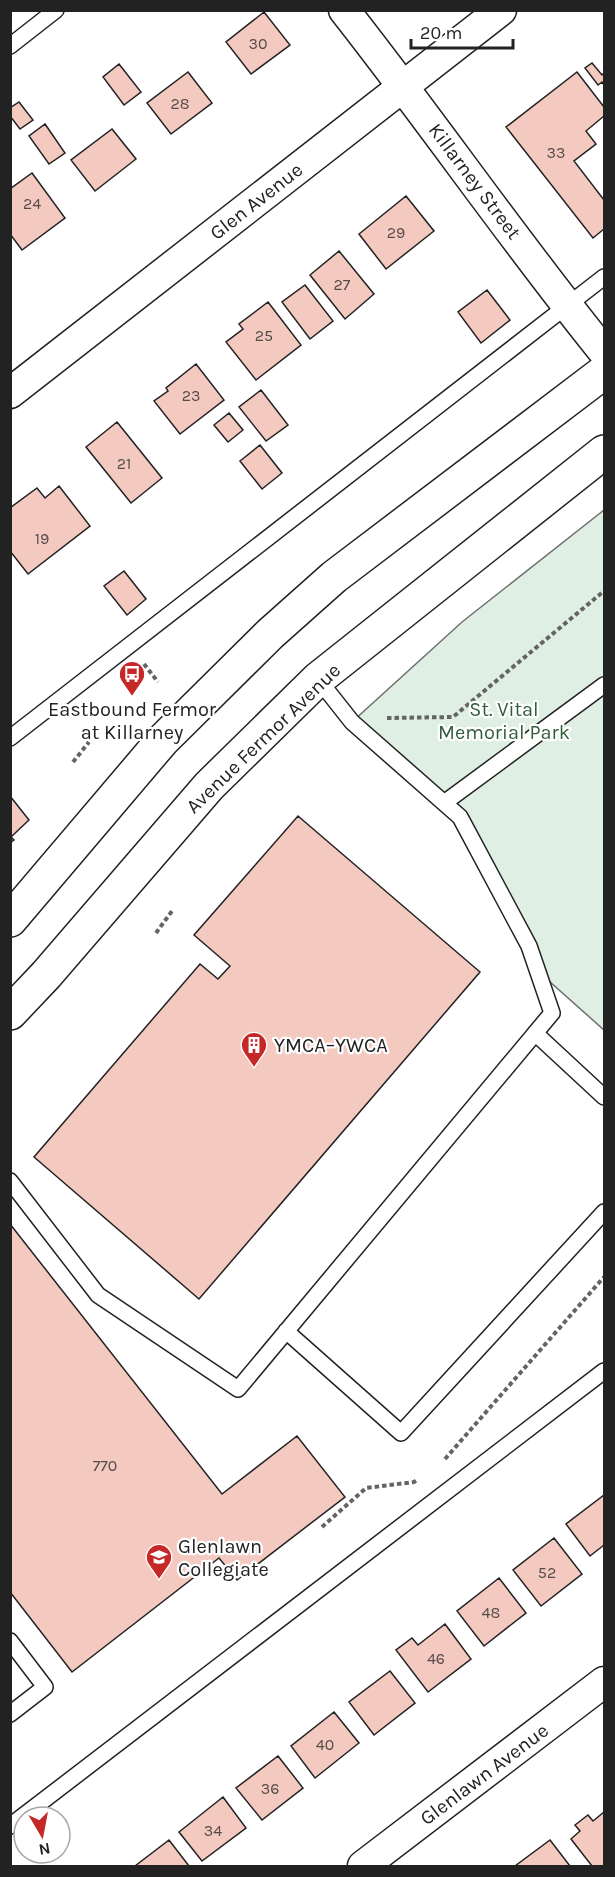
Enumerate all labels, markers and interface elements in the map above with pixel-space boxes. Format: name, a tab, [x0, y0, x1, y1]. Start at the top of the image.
scale bar	[411, 12, 513, 50]
text: 20 m	[420, 22, 462, 44]
house number: 30	[249, 34, 267, 53]
house number: 28	[170, 94, 190, 113]
street label: Killarney Street	[424, 119, 526, 244]
house number: 33	[547, 143, 565, 162]
street label: Glen Avenue	[205, 158, 307, 245]
house number: 24	[23, 194, 41, 213]
house number: 29	[387, 223, 405, 242]
house number: 27	[334, 275, 351, 294]
house number: 25	[255, 326, 273, 345]
house number: 23	[182, 386, 200, 405]
house number: 21	[117, 454, 131, 473]
house number: 19	[35, 529, 49, 548]
bus stop icon: Eastbound Fermor at Killarney	[117, 659, 147, 697]
street label: Avenue Fermor Avenue	[181, 659, 345, 818]
place label: Eastbound Fermor at Killarney	[48, 698, 217, 744]
park label: St. Vital Memorial Park	[438, 698, 570, 744]
building icon: YMCA–YWCA	[239, 1030, 269, 1068]
place label: YMCA–YWCA	[274, 1034, 388, 1057]
house number: 770	[93, 1456, 117, 1475]
place label: Glenlawn Collegiate	[178, 1535, 269, 1581]
school or university icon: Glenlawn Collegiate	[144, 1542, 174, 1580]
house number: 52	[538, 1563, 556, 1582]
house number: 48	[482, 1603, 500, 1622]
house number: 46	[427, 1649, 445, 1668]
street label: Glenlawn Avenue	[416, 1719, 553, 1830]
house number: 40	[316, 1735, 334, 1754]
house number: 36	[261, 1779, 279, 1798]
north arrow	[12, 1805, 72, 1865]
house number: 34	[204, 1821, 222, 1840]
text: N	[37, 1839, 52, 1860]

